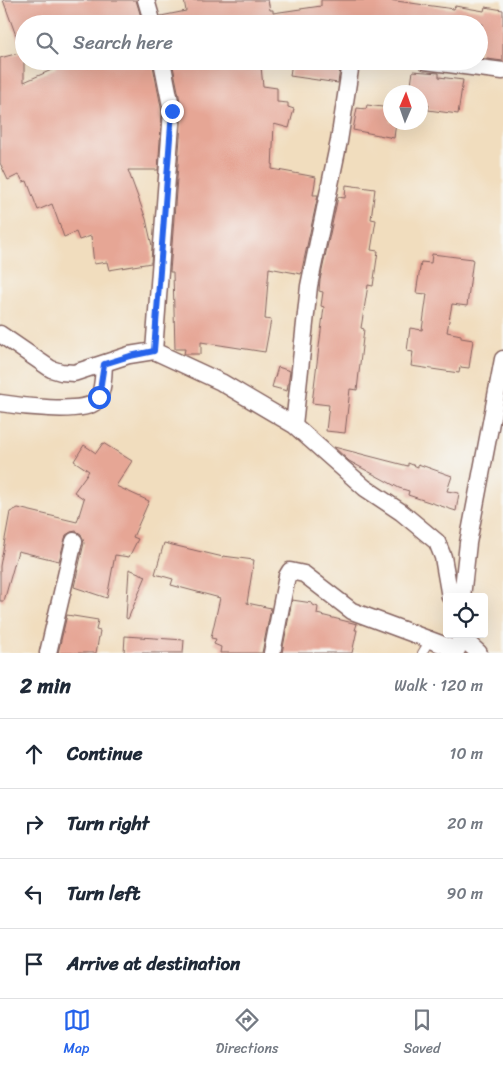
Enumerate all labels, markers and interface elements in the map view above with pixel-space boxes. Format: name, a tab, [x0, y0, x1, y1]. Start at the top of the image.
search box	[15, 15, 488, 70]
text: Search here	[73, 26, 173, 59]
icon: search	[33, 29, 61, 57]
north arrow	[383, 85, 428, 130]
route end	[161, 100, 184, 123]
route start	[88, 386, 111, 409]
map controls	[443, 593, 488, 638]
button: locate	[443, 593, 488, 638]
text: 2 min	[20, 667, 71, 705]
text: Walk · 120 m	[394, 671, 483, 700]
text: Continue	[67, 737, 143, 770]
text: 10 m	[450, 739, 483, 768]
icon: ahead	[20, 740, 48, 768]
text: Turn right	[67, 807, 149, 840]
text: 20 m	[447, 809, 483, 838]
icon: right	[20, 810, 48, 838]
text: Turn left	[67, 877, 140, 910]
text: 90 m	[447, 879, 483, 908]
icon: left	[20, 880, 48, 908]
text: Arrive at destination	[67, 947, 240, 980]
icon: arrive	[20, 950, 48, 978]
tab: Map	[63, 1006, 91, 1061]
tab: Directions	[216, 1006, 278, 1061]
tab: Saved	[404, 1006, 440, 1061]

